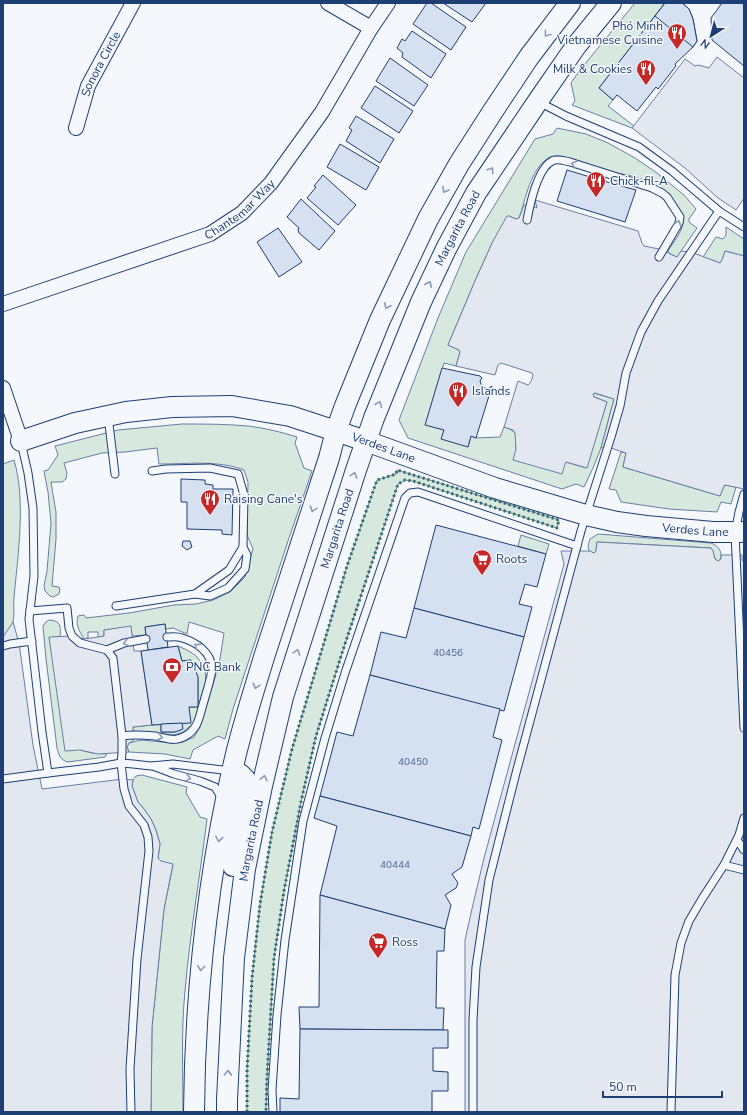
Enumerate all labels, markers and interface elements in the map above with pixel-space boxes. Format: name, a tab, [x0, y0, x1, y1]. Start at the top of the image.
north arrow	[691, 16, 731, 56]
place label: Phó Minh Vietnamese Cuisine	[556, 18, 663, 48]
restaurant icon: Phó Minh Vietnamese Cuisine	[666, 22, 688, 50]
street label: Sonora Circle	[77, 28, 124, 98]
one-way arrow	[544, 30, 551, 37]
text: N	[698, 35, 713, 52]
restaurant icon: Milk & Cookies	[635, 58, 657, 86]
place label: Milk & Cookies	[553, 61, 632, 77]
one-way arrow	[570, 160, 577, 168]
one-way arrow	[486, 168, 493, 175]
restaurant icon: Chick-fil-A	[585, 170, 607, 198]
place label: Chick-fil-A	[610, 173, 668, 189]
street label: Chantemar Way	[202, 175, 279, 243]
one-way arrow	[442, 186, 449, 193]
street label: Margarita Road	[431, 188, 484, 268]
one-way arrow	[673, 220, 682, 227]
one-way arrow	[424, 281, 432, 289]
one-way arrow	[383, 302, 391, 309]
restaurant icon: Islands	[447, 380, 469, 408]
place label: Islands	[472, 383, 511, 399]
one-way arrow	[375, 401, 383, 408]
street label: Verdes Lane	[349, 429, 418, 466]
one-way arrow	[349, 472, 358, 479]
street label: Margarita Road	[317, 487, 358, 570]
restaurant icon: Raising Cane's	[199, 488, 221, 516]
place label: Raising Cane's	[224, 491, 303, 507]
one-way arrow	[309, 505, 317, 512]
street label: Verdes Lane	[660, 519, 729, 540]
supermarket icon: Roots	[471, 548, 493, 576]
place label: Roots	[496, 551, 527, 567]
one-way arrow	[123, 639, 130, 647]
one-way arrow	[194, 643, 201, 651]
house number: 40456	[433, 646, 463, 660]
one-way arrow	[292, 649, 301, 656]
bank icon: PNC Bank	[161, 656, 183, 684]
place label: PNC Bank	[186, 659, 242, 675]
one-way arrow	[252, 682, 260, 689]
one-way arrow	[157, 733, 163, 741]
house number: 40450	[398, 755, 428, 769]
one-way arrow	[184, 773, 191, 782]
one-way arrow	[259, 775, 268, 782]
street label: Margarita Road	[236, 798, 267, 882]
one-way arrow	[215, 836, 224, 842]
house number: 40444	[380, 858, 410, 872]
supermarket icon: Ross	[367, 931, 389, 959]
place label: Ross	[392, 934, 418, 950]
one-way arrow	[196, 965, 205, 971]
one-way arrow	[224, 1070, 232, 1076]
scale bar	[603, 1073, 722, 1099]
text: 50 m	[609, 1079, 637, 1095]

